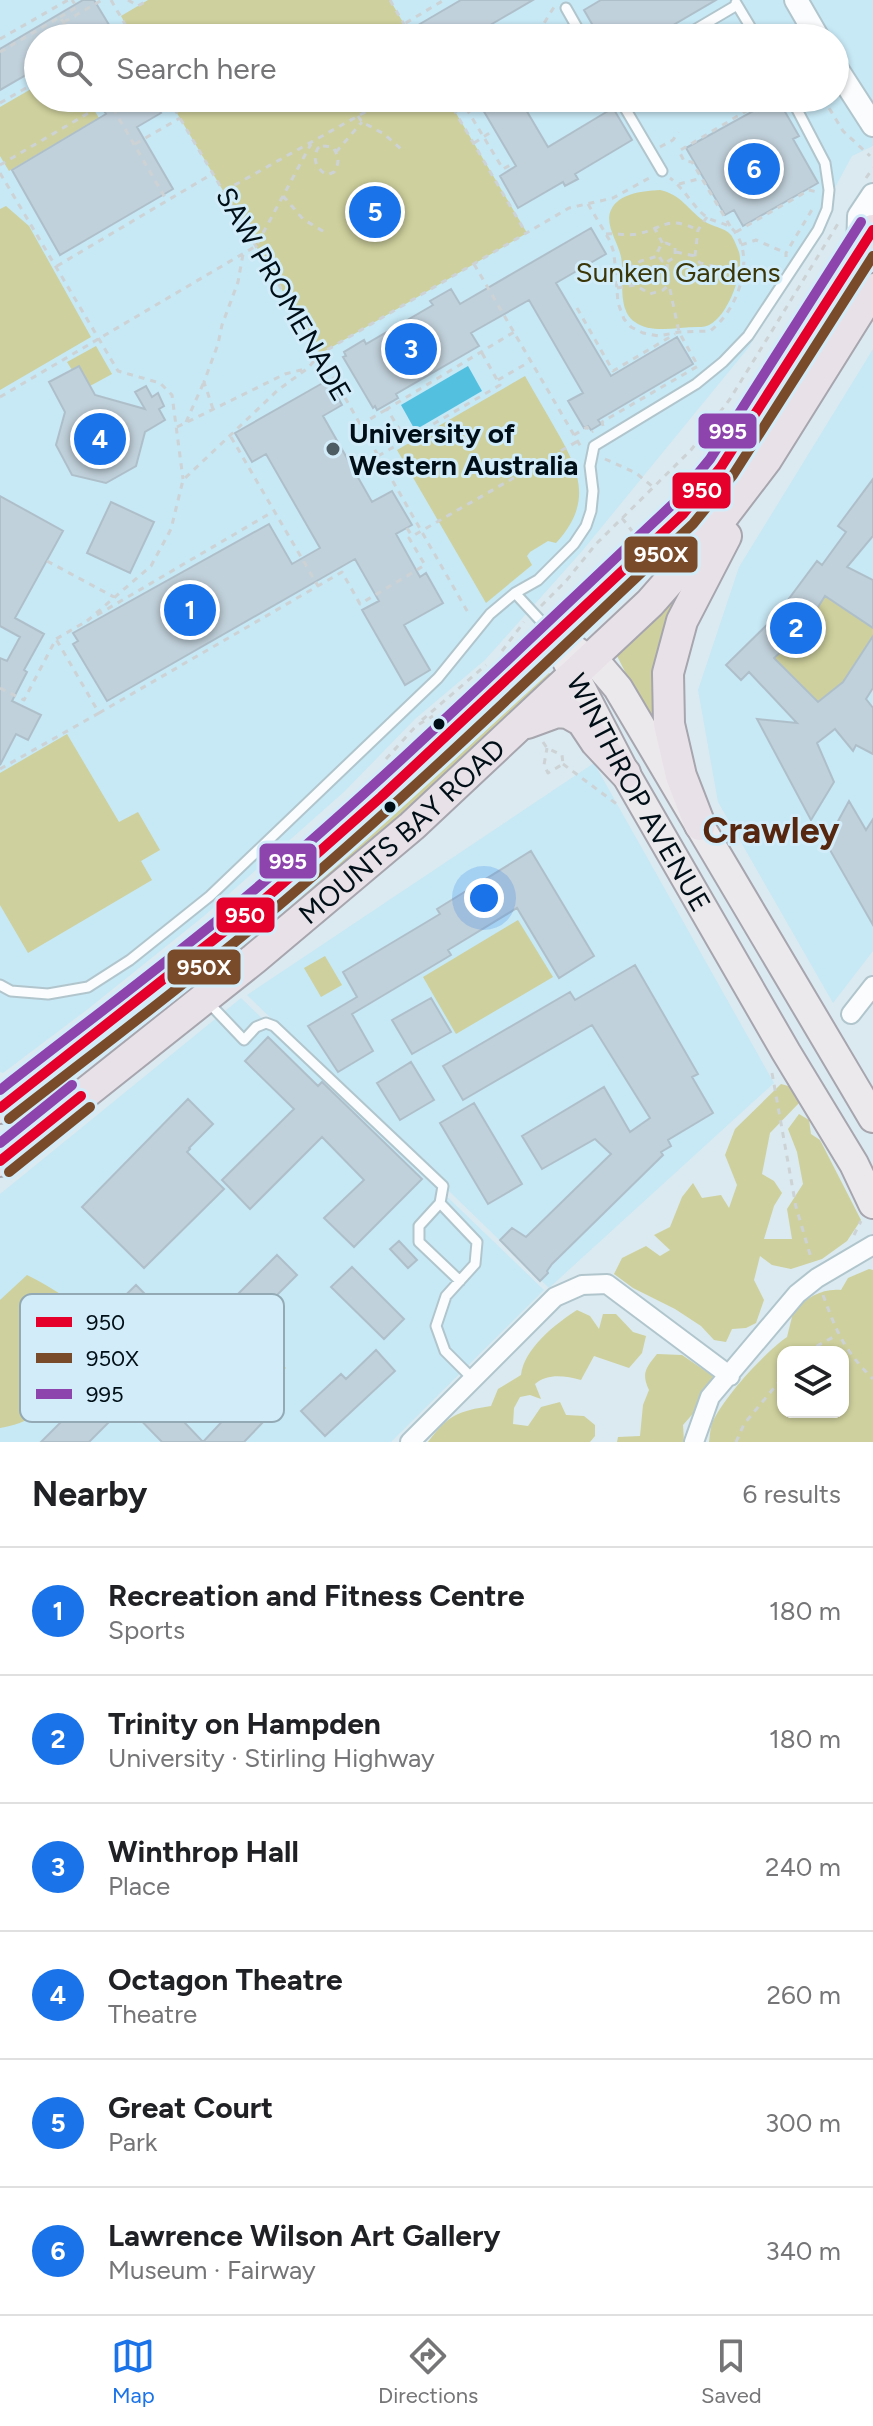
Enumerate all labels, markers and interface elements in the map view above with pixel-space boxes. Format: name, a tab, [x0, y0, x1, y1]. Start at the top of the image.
search box	[24, 24, 849, 112]
icon: search	[52, 46, 96, 90]
text: Search here	[116, 50, 276, 87]
pin: 6	[728, 139, 780, 199]
street label: SAW PROMENADE	[209, 181, 359, 407]
pin: 5	[349, 182, 401, 242]
park label: Sunken Gardens	[576, 255, 780, 289]
pin: 3	[385, 319, 437, 379]
pin: 4	[74, 409, 126, 469]
line badge: 995	[697, 412, 758, 450]
place label: University of Western Australia	[349, 416, 579, 482]
text: 995	[709, 418, 747, 445]
marker: University of Western Australia	[324, 440, 342, 458]
line badge: 950	[671, 471, 732, 510]
text: 950	[682, 477, 722, 504]
line badge: 950X	[623, 535, 699, 574]
text: 950X	[634, 541, 688, 568]
pin: 1	[164, 580, 216, 640]
pin: 2	[770, 598, 822, 658]
street label: WINTHROP AVENUE	[559, 668, 718, 918]
unlabelled marker	[431, 716, 447, 732]
street label: MOUNTS BAY ROAD	[292, 731, 512, 931]
unlabelled marker	[382, 799, 398, 815]
district label: Crawley	[702, 809, 840, 852]
line badge: 995	[258, 842, 318, 880]
text: 995	[269, 848, 307, 875]
your location	[464, 878, 504, 918]
line badge: 950	[215, 896, 276, 934]
text: 950	[225, 902, 265, 929]
line badge: 950X	[166, 948, 242, 986]
text: 950X	[177, 954, 231, 981]
legend	[20, 1294, 284, 1422]
text: 950	[86, 1309, 125, 1336]
text: 950X	[86, 1345, 139, 1372]
map controls	[777, 1346, 849, 1418]
button: layers	[777, 1346, 849, 1418]
text: 995	[86, 1381, 124, 1408]
text: Nearby	[32, 1474, 147, 1515]
text: 6 results	[743, 1478, 841, 1510]
text: Recreation and Fitness Centre	[108, 1577, 525, 1614]
text: 1	[53, 1595, 63, 1627]
text: 180 m	[769, 1595, 841, 1627]
text: Sports	[108, 1614, 185, 1646]
text: Trinity on Hampden	[108, 1705, 381, 1742]
text: 2	[50, 1723, 66, 1755]
text: 180 m	[769, 1723, 841, 1755]
text: University · Stirling Highway	[108, 1742, 435, 1774]
text: Winthrop Hall	[108, 1833, 299, 1870]
text: 3	[51, 1851, 65, 1883]
text: 240 m	[765, 1851, 841, 1883]
text: Place	[108, 1870, 170, 1902]
text: Octagon Theatre	[108, 1961, 343, 1998]
text: 4	[50, 1979, 66, 2011]
text: 260 m	[767, 1979, 841, 2011]
text: Theatre	[108, 1998, 197, 2030]
text: Great Court	[108, 2089, 273, 2126]
text: 5	[50, 2107, 66, 2139]
text: 300 m	[765, 2107, 841, 2139]
text: Park	[108, 2126, 157, 2158]
text: Lawrence Wilson Art Gallery	[108, 2217, 501, 2254]
text: 6	[50, 2235, 66, 2267]
text: 340 m	[765, 2235, 841, 2267]
text: Museum · Fairway	[108, 2254, 316, 2286]
tab: Map	[111, 2334, 155, 2409]
tab: Directions	[378, 2334, 478, 2409]
tab: Saved	[701, 2334, 762, 2409]

